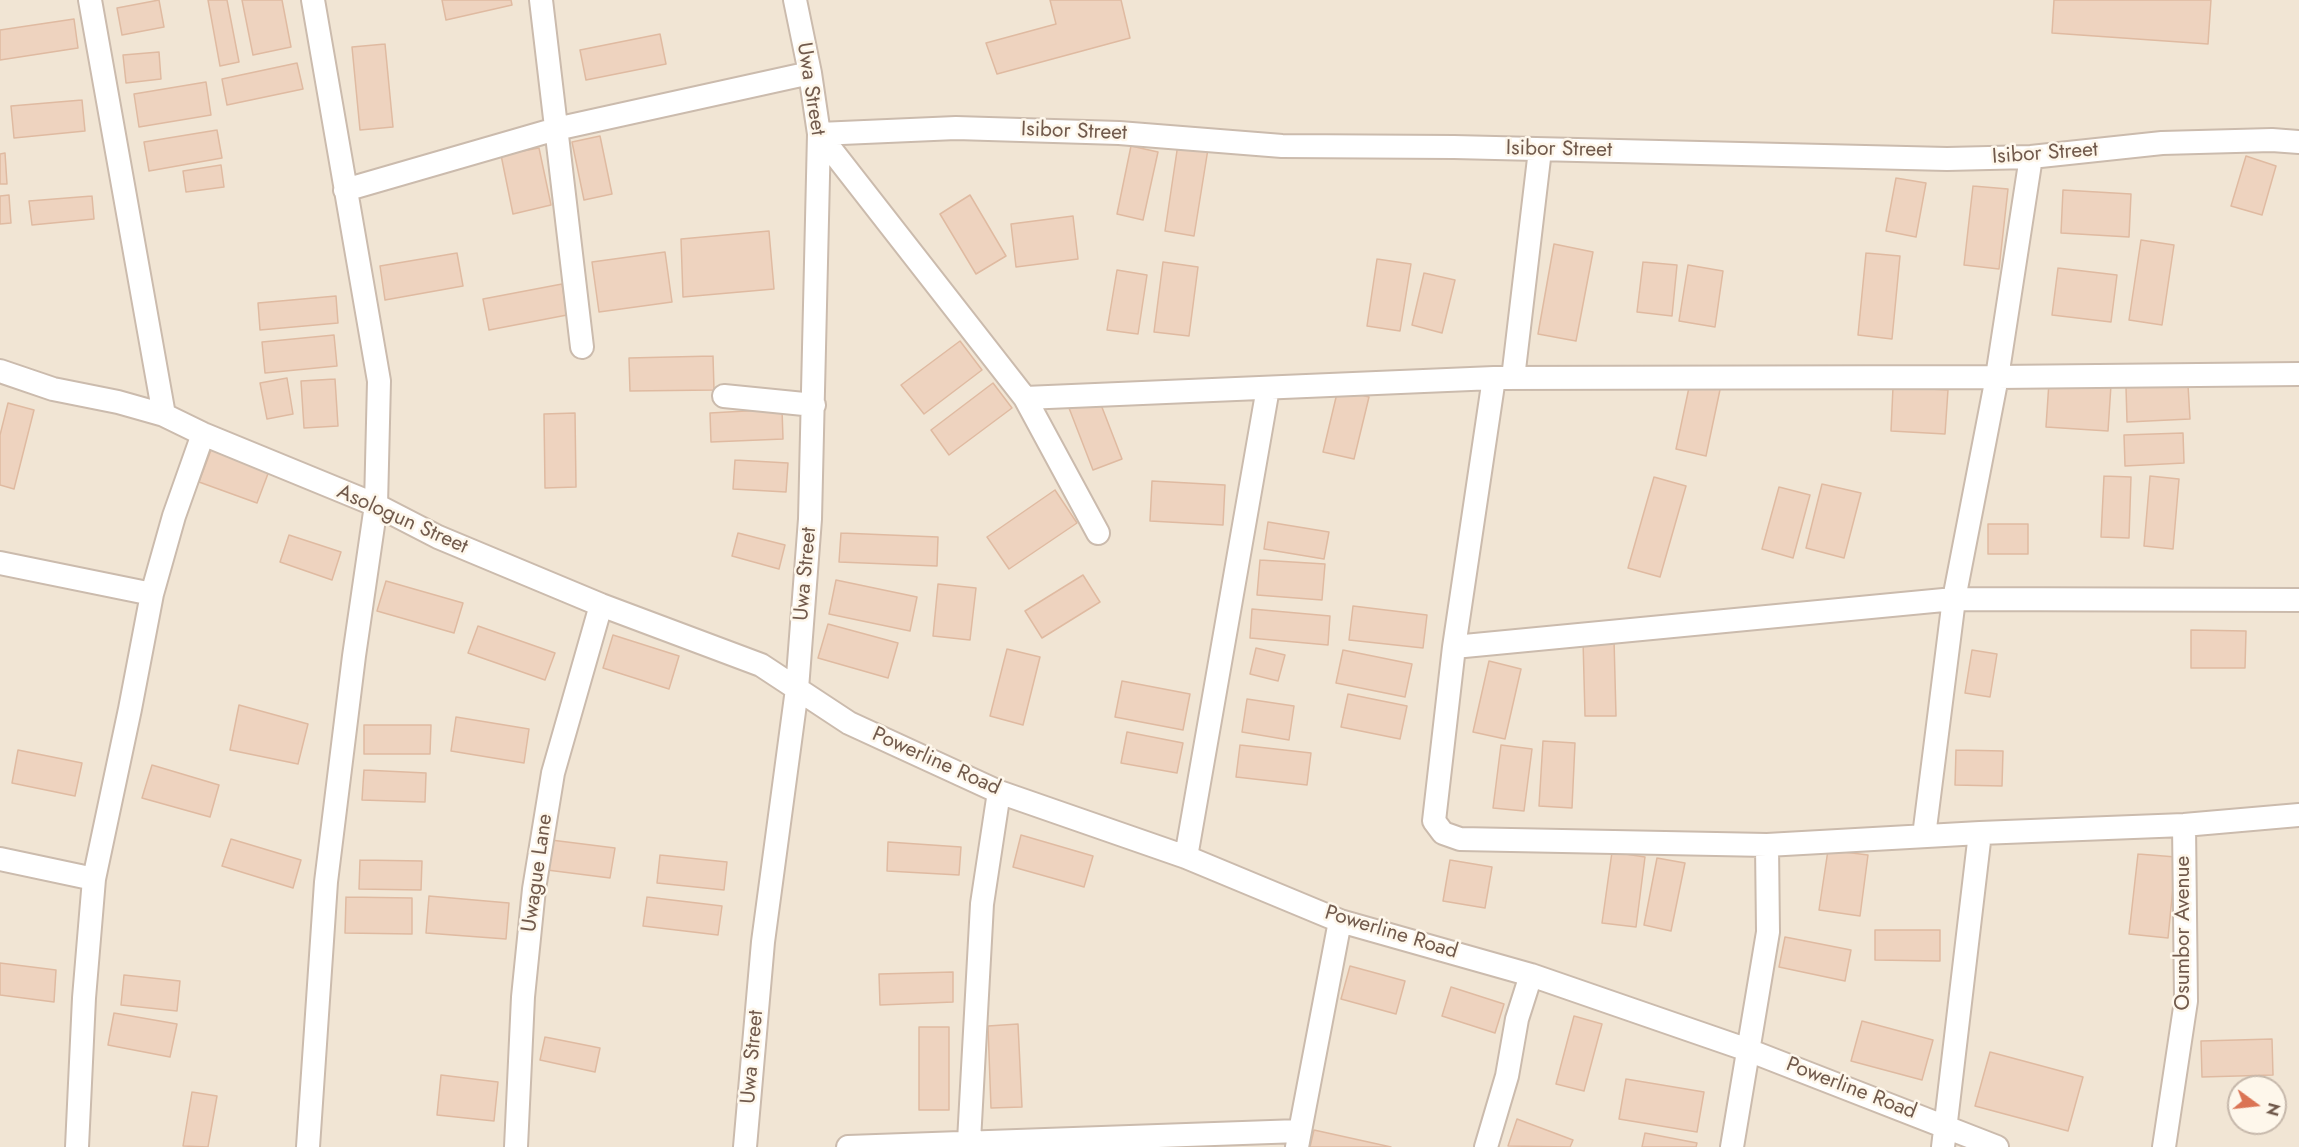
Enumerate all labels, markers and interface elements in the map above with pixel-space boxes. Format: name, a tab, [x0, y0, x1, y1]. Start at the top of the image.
street label: Uwa Street	[790, 41, 830, 137]
street label: Isibor Street	[1021, 118, 1127, 146]
street label: Isibor Street	[1506, 136, 1612, 164]
street label: Isibor Street	[1991, 138, 2099, 170]
street label: Asologun Street	[333, 480, 471, 560]
street label: Uwa Street	[789, 526, 823, 622]
street label: Powerline Road	[868, 722, 1004, 802]
street label: Uwague Lane	[517, 812, 559, 934]
street label: Osumbor Avenue	[2171, 856, 2197, 1010]
street label: Powerline Road	[1321, 901, 1461, 965]
street label: Uwa Street	[736, 1009, 770, 1105]
street label: Powerline Road	[1782, 1053, 1920, 1125]
north arrow	[2227, 1075, 2287, 1135]
text: N	[2260, 1100, 2286, 1118]

